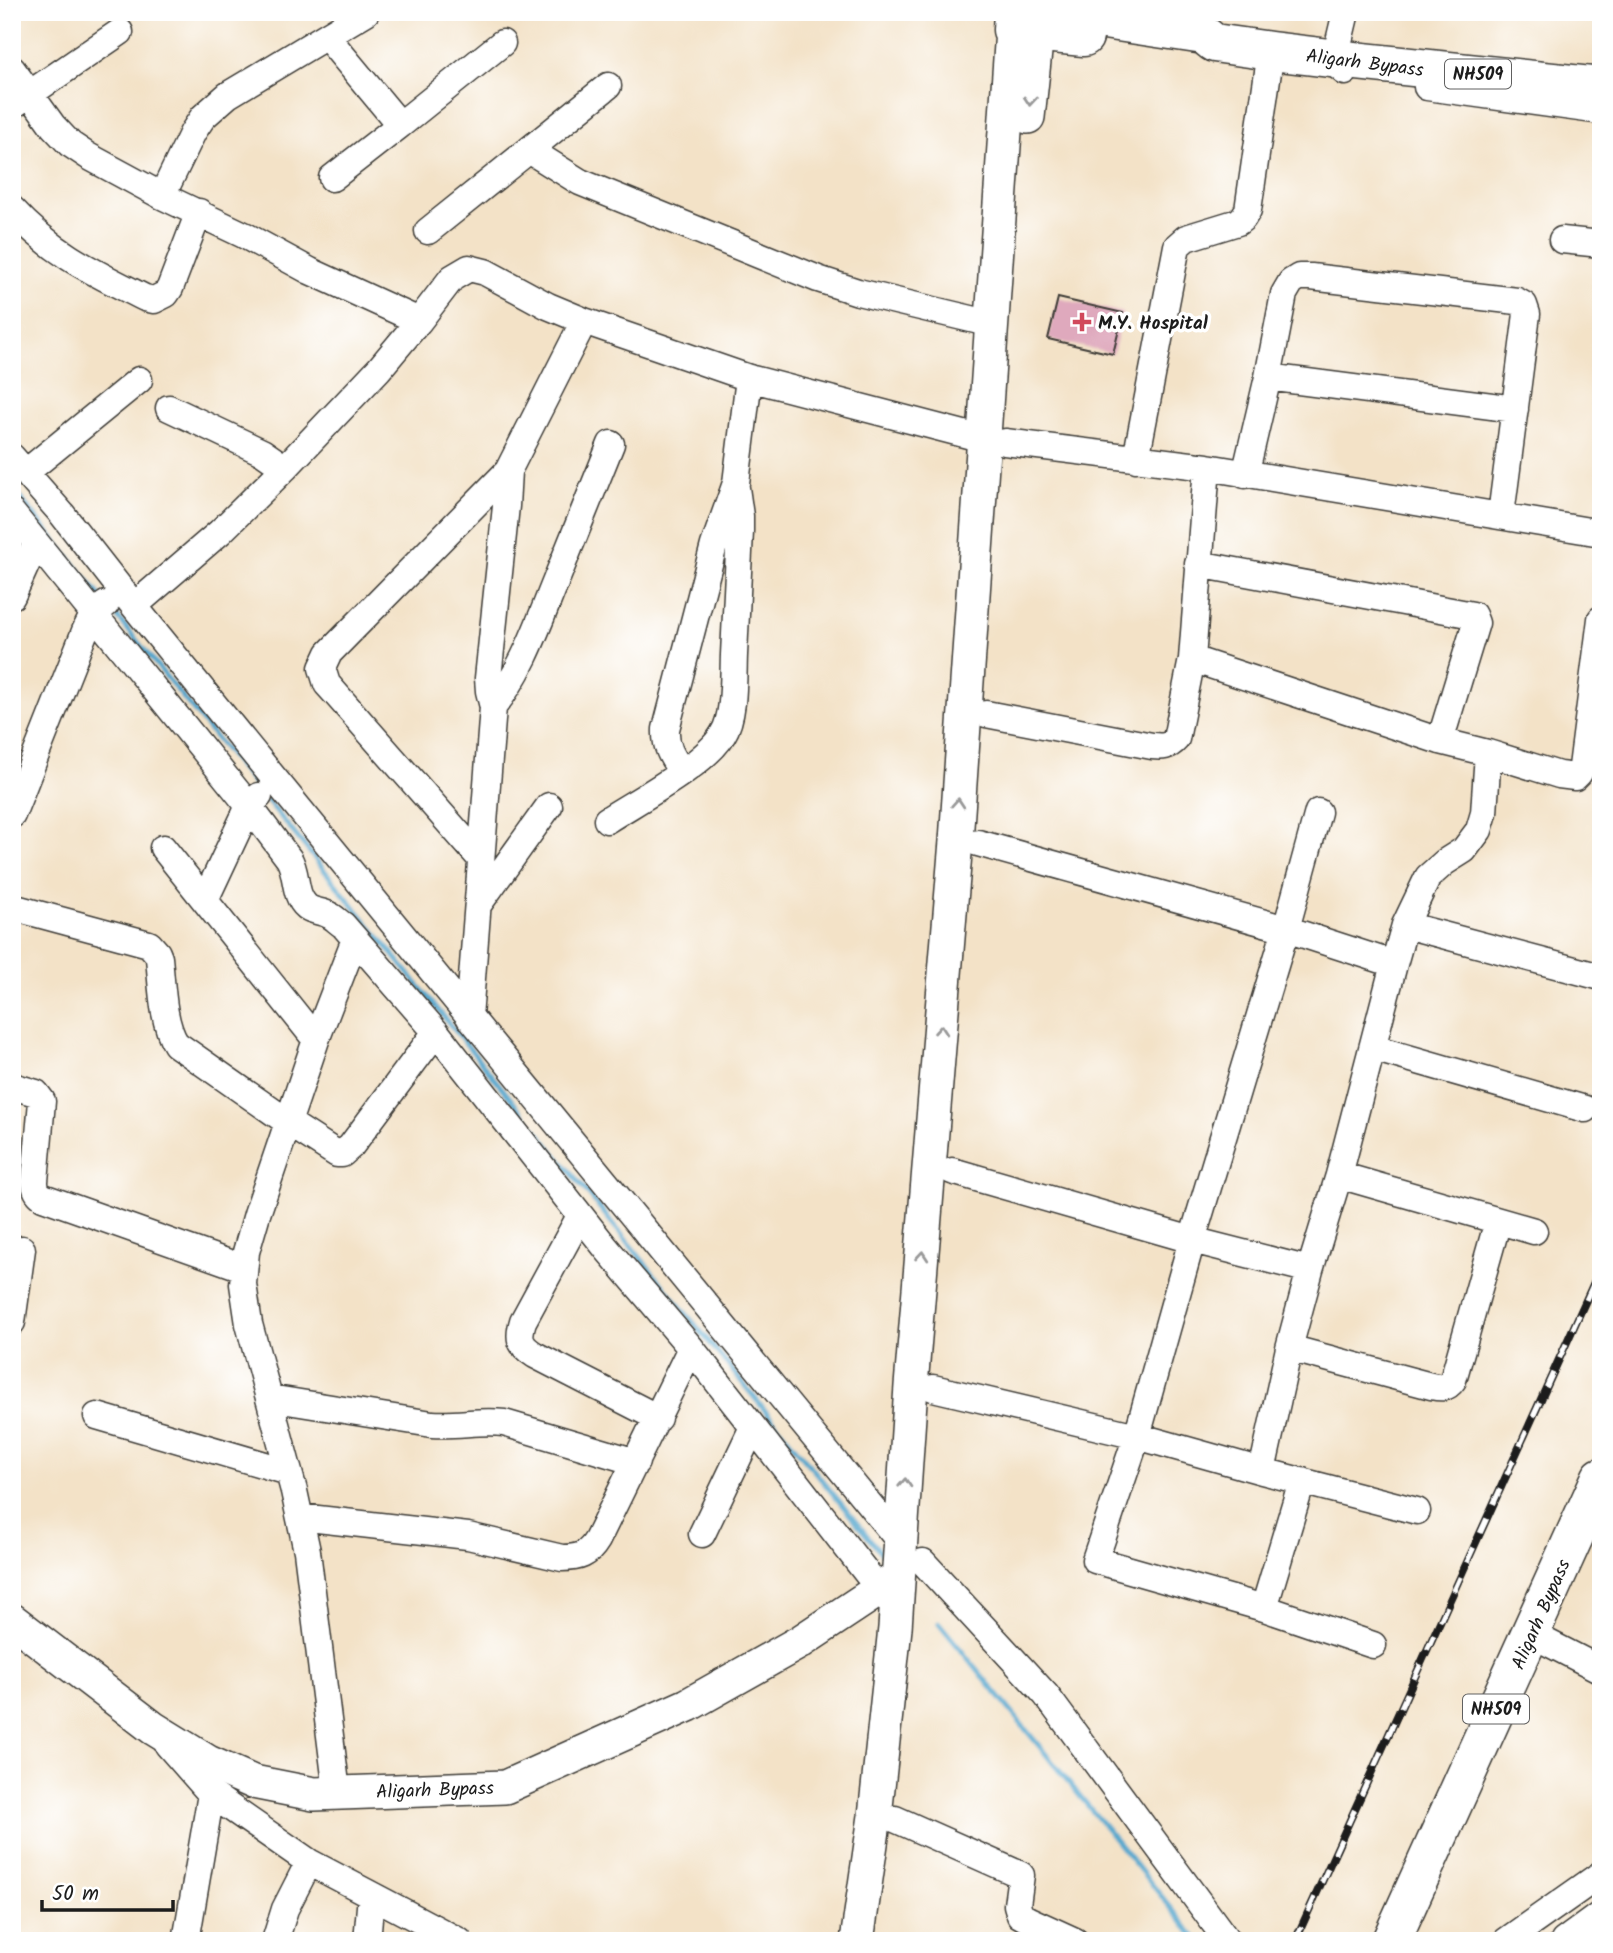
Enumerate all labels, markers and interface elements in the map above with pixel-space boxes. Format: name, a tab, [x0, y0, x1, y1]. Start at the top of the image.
street label: Aligarh Bypass	[1304, 42, 1425, 86]
road number: NH509	[1445, 60, 1511, 88]
one-way arrow	[1022, 95, 1037, 106]
place label: M.Y. Hospital	[1098, 309, 1209, 339]
marker: M.Y. Hospital	[1072, 312, 1092, 332]
one-way arrow	[951, 797, 966, 808]
one-way arrow	[933, 1024, 948, 1035]
one-way arrow	[914, 1251, 929, 1262]
one-way arrow	[898, 1477, 913, 1488]
street label: Aligarh Bypass	[1504, 1555, 1580, 1675]
road number: NH509	[1463, 1694, 1529, 1724]
street label: Aligarh Bypass	[376, 1774, 495, 1808]
scale bar	[42, 1869, 173, 1913]
text: 50 m	[52, 1878, 99, 1911]

